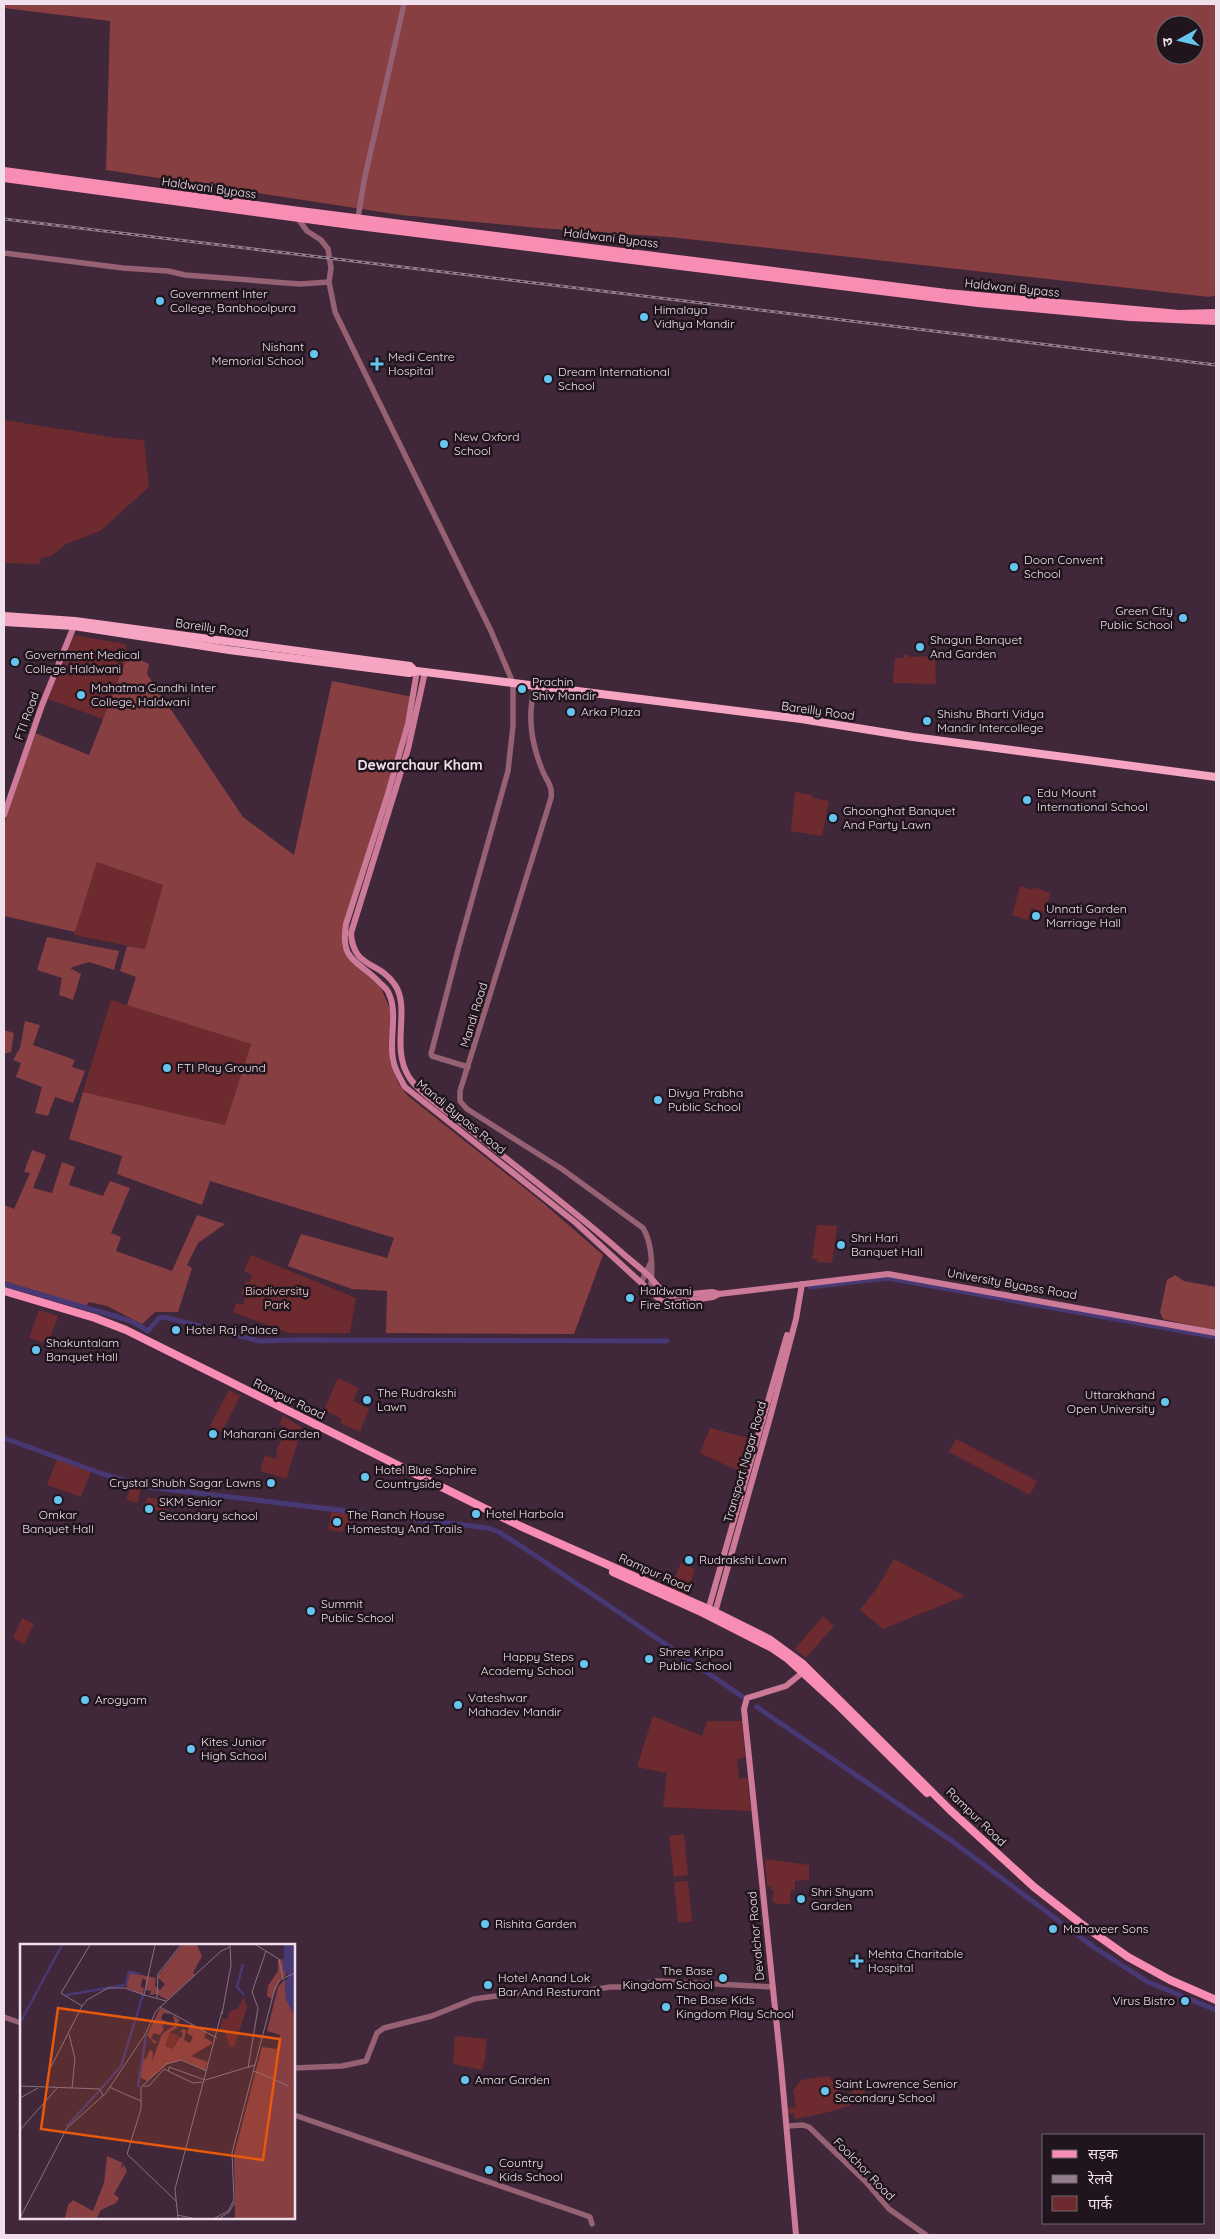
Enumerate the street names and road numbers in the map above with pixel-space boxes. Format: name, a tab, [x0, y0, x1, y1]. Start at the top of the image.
street label: Haldwani Bypass	[161, 173, 258, 202]
street label: Haldwani Bypass	[563, 224, 660, 251]
street label: Haldwani Bypass	[964, 275, 1061, 300]
street label: Bareilly Road	[174, 615, 250, 640]
street label: FTI Road	[11, 690, 42, 742]
street label: Bareilly Road	[780, 698, 856, 723]
street label: Mandi Road	[457, 981, 490, 1049]
street label: Mandi Bypass Road	[414, 1076, 509, 1157]
street label: University Byapss Road	[946, 1265, 1078, 1302]
street label: Rampur Road	[251, 1375, 328, 1422]
street label: Transport Nagar Road	[720, 1399, 769, 1524]
street label: Rampur Road	[616, 1550, 694, 1595]
street label: Rampur Road	[943, 1784, 1010, 1849]
street label: Devalchor Road	[744, 1891, 767, 1981]
street label: Foolchor Road	[831, 2134, 898, 2203]

